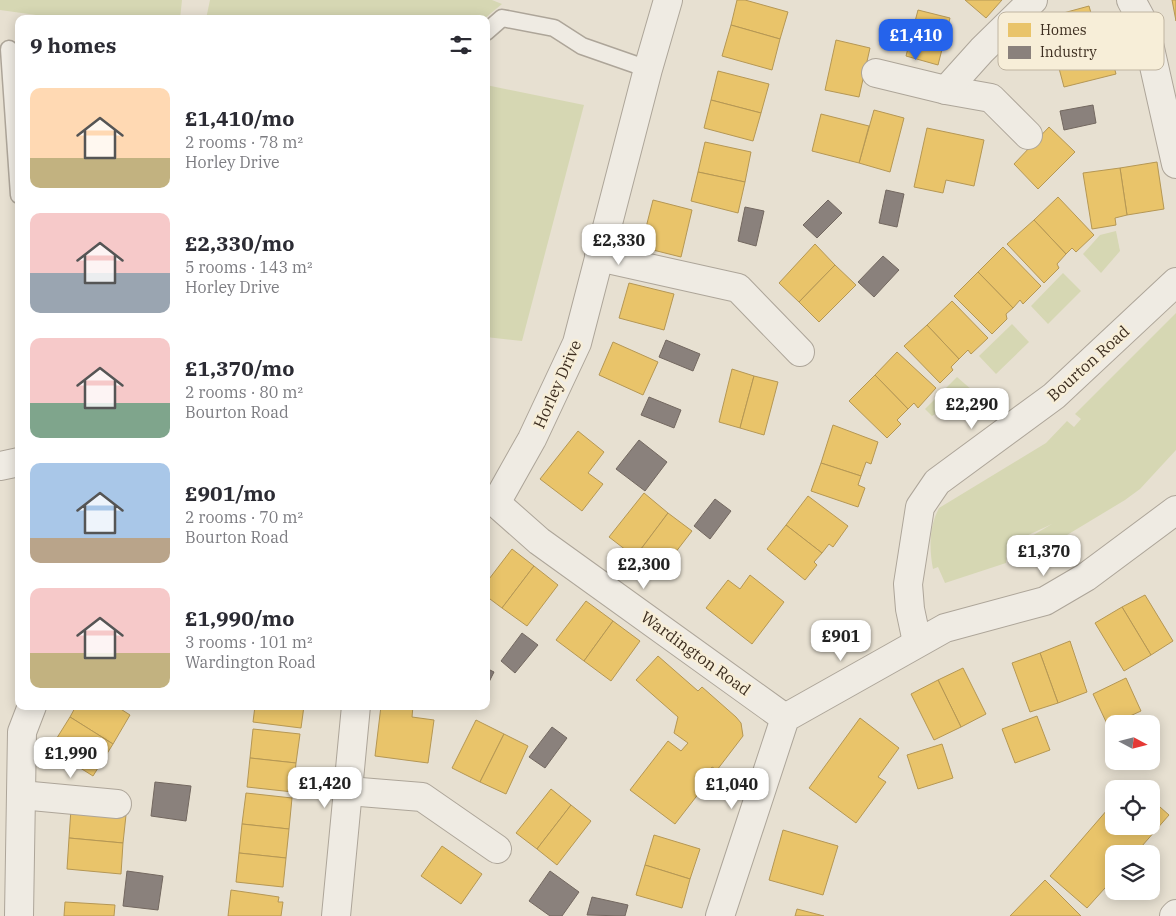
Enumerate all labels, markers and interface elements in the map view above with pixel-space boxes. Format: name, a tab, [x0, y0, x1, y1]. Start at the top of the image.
legend	[998, 12, 1164, 70]
pin: £1,410	[875, 18, 957, 61]
text: Homes	[1040, 21, 1087, 39]
text: £1,410	[890, 25, 942, 45]
text: 9 homes	[30, 31, 116, 59]
icon: filters	[447, 31, 475, 59]
text: Industry	[1040, 43, 1097, 61]
text: £1,410/mo	[185, 104, 294, 132]
icon: home	[70, 108, 130, 168]
text: 2 rooms · 78 m²	[185, 132, 303, 152]
text: Horley Drive	[185, 152, 280, 172]
pin: £2,330	[578, 224, 660, 266]
text: £2,330/mo	[185, 229, 294, 257]
text: £2,330	[593, 230, 645, 250]
icon: home	[70, 233, 130, 293]
text: 5 rooms · 143 m²	[185, 257, 313, 277]
text: Horley Drive	[185, 277, 280, 297]
street label: Bourton Road	[1043, 321, 1133, 405]
street label: Horley Drive	[529, 337, 585, 431]
text: £1,370/mo	[185, 354, 294, 382]
icon: home	[70, 358, 130, 418]
text: 2 rooms · 80 m²	[185, 382, 303, 402]
pin: £2,290	[931, 388, 1013, 430]
text: £2,290	[946, 394, 998, 414]
text: Bourton Road	[185, 402, 289, 422]
text: £901/mo	[185, 479, 276, 507]
icon: home	[70, 483, 130, 543]
text: 2 rooms · 70 m²	[185, 507, 303, 527]
text: Bourton Road	[185, 527, 289, 547]
pin: £1,370	[1003, 534, 1085, 577]
text: £1,370	[1018, 541, 1070, 561]
pin: £2,300	[603, 548, 685, 590]
text: £2,300	[618, 554, 670, 574]
text: £1,990/mo	[185, 604, 294, 632]
street label: Wardington Road	[637, 606, 755, 700]
icon: home	[70, 608, 130, 668]
pin: £901	[811, 620, 871, 662]
text: £901	[822, 626, 860, 646]
text: 3 rooms · 101 m²	[185, 632, 313, 652]
text: Wardington Road	[185, 652, 316, 672]
north arrow	[1105, 715, 1160, 770]
map controls	[1105, 715, 1160, 900]
pin: £1,990	[30, 736, 112, 779]
text: £1,990	[45, 743, 97, 763]
pin: £1,420	[284, 766, 366, 809]
pin: £1,040	[691, 768, 773, 810]
text: £1,420	[299, 773, 351, 793]
text: £1,040	[706, 774, 758, 794]
button: locate	[1105, 780, 1160, 835]
button: layers	[1105, 845, 1160, 900]

